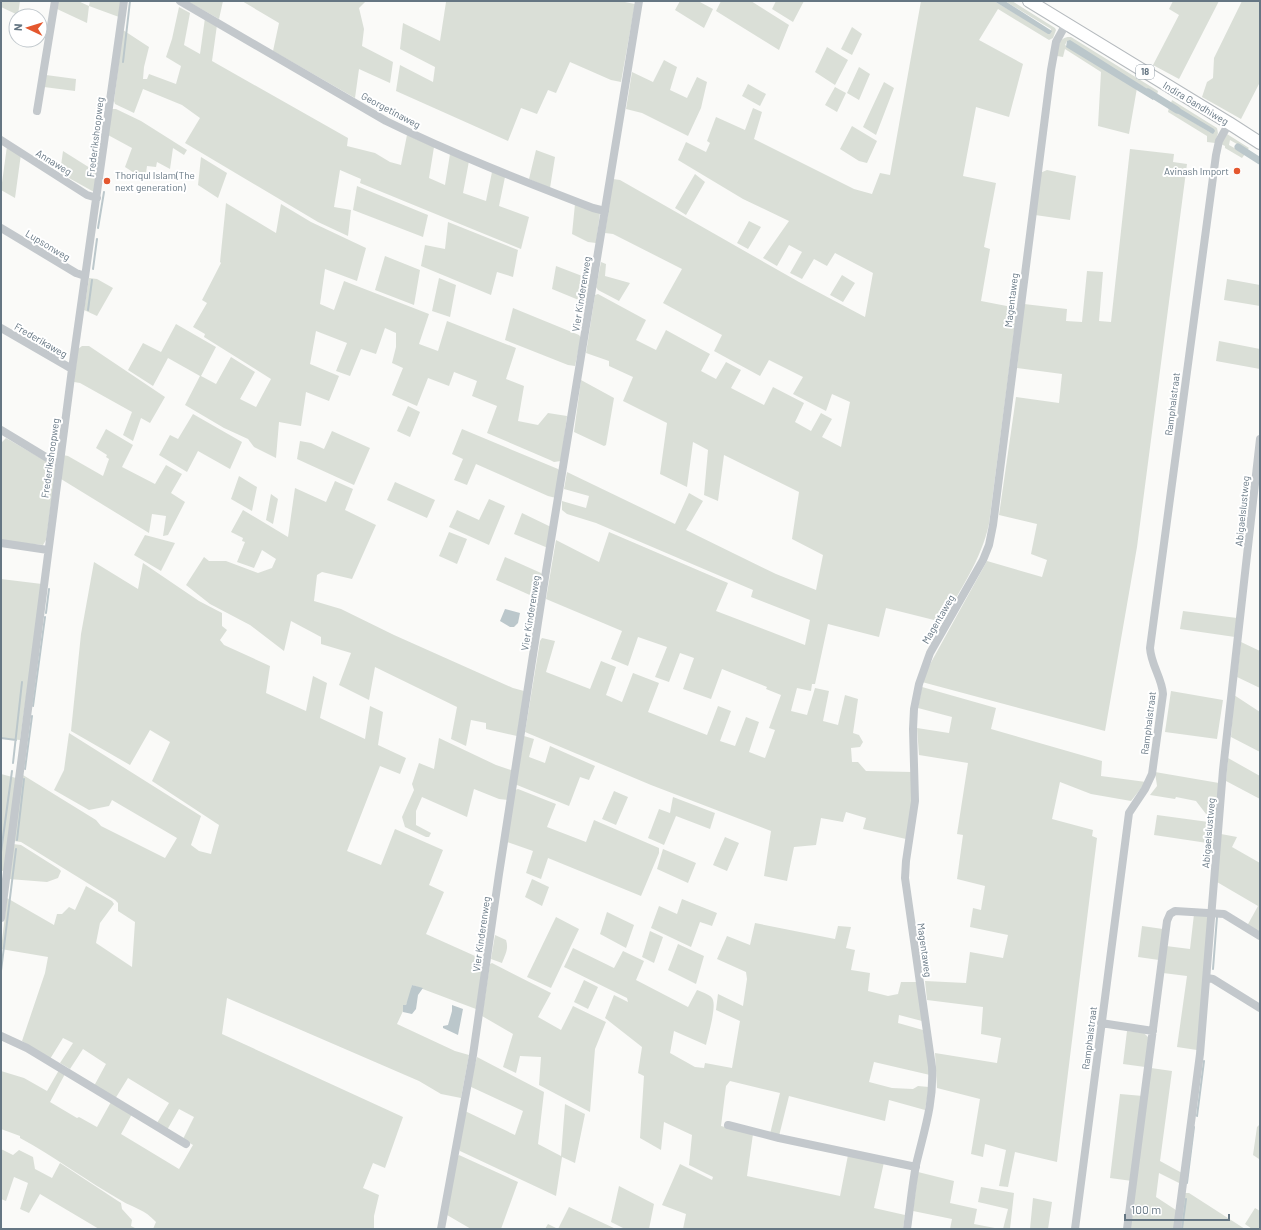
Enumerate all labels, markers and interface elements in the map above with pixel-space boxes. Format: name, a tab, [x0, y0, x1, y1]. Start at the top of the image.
north arrow	[8, 8, 48, 48]
text: N	[11, 23, 24, 31]
road number: 18	[1136, 65, 1154, 79]
street label: Indira Gandhiweg	[1161, 79, 1231, 127]
street label: Georgetinaweg	[359, 89, 423, 131]
street label: Frederikshoopweg	[84, 96, 106, 178]
street label: Annaweg	[34, 146, 74, 178]
place label: Avinash Import	[1164, 165, 1229, 177]
marker: Avinash Import	[1232, 166, 1242, 176]
place label: Thoriqul Islam(The next generation)	[115, 169, 195, 193]
marker: Thoriqul Islam(The next generation)	[102, 176, 112, 186]
street label: Lupsonweg	[24, 227, 72, 263]
street label: Vier Kinderenweg	[569, 255, 593, 333]
street label: Magentaweg	[1002, 272, 1020, 328]
street label: Frederikaweg	[12, 320, 70, 360]
street label: Ramphalstraat	[1162, 371, 1182, 436]
street label: Frederikshoopweg	[38, 417, 62, 499]
street label: Abigaelslustweg	[1232, 475, 1252, 547]
street label: Vier Kinderenweg	[518, 574, 542, 652]
street label: Magentaweg	[919, 592, 957, 646]
street label: Ramphalstraat	[1138, 690, 1158, 755]
street label: Abigaelslustweg	[1199, 797, 1217, 869]
street label: Vier Kinderenweg	[470, 895, 492, 973]
street label: Magentaweg	[915, 922, 935, 978]
street label: Ramphalstraat	[1079, 1005, 1099, 1070]
scale bar	[1125, 1196, 1229, 1222]
text: 100 m	[1131, 1202, 1161, 1216]

